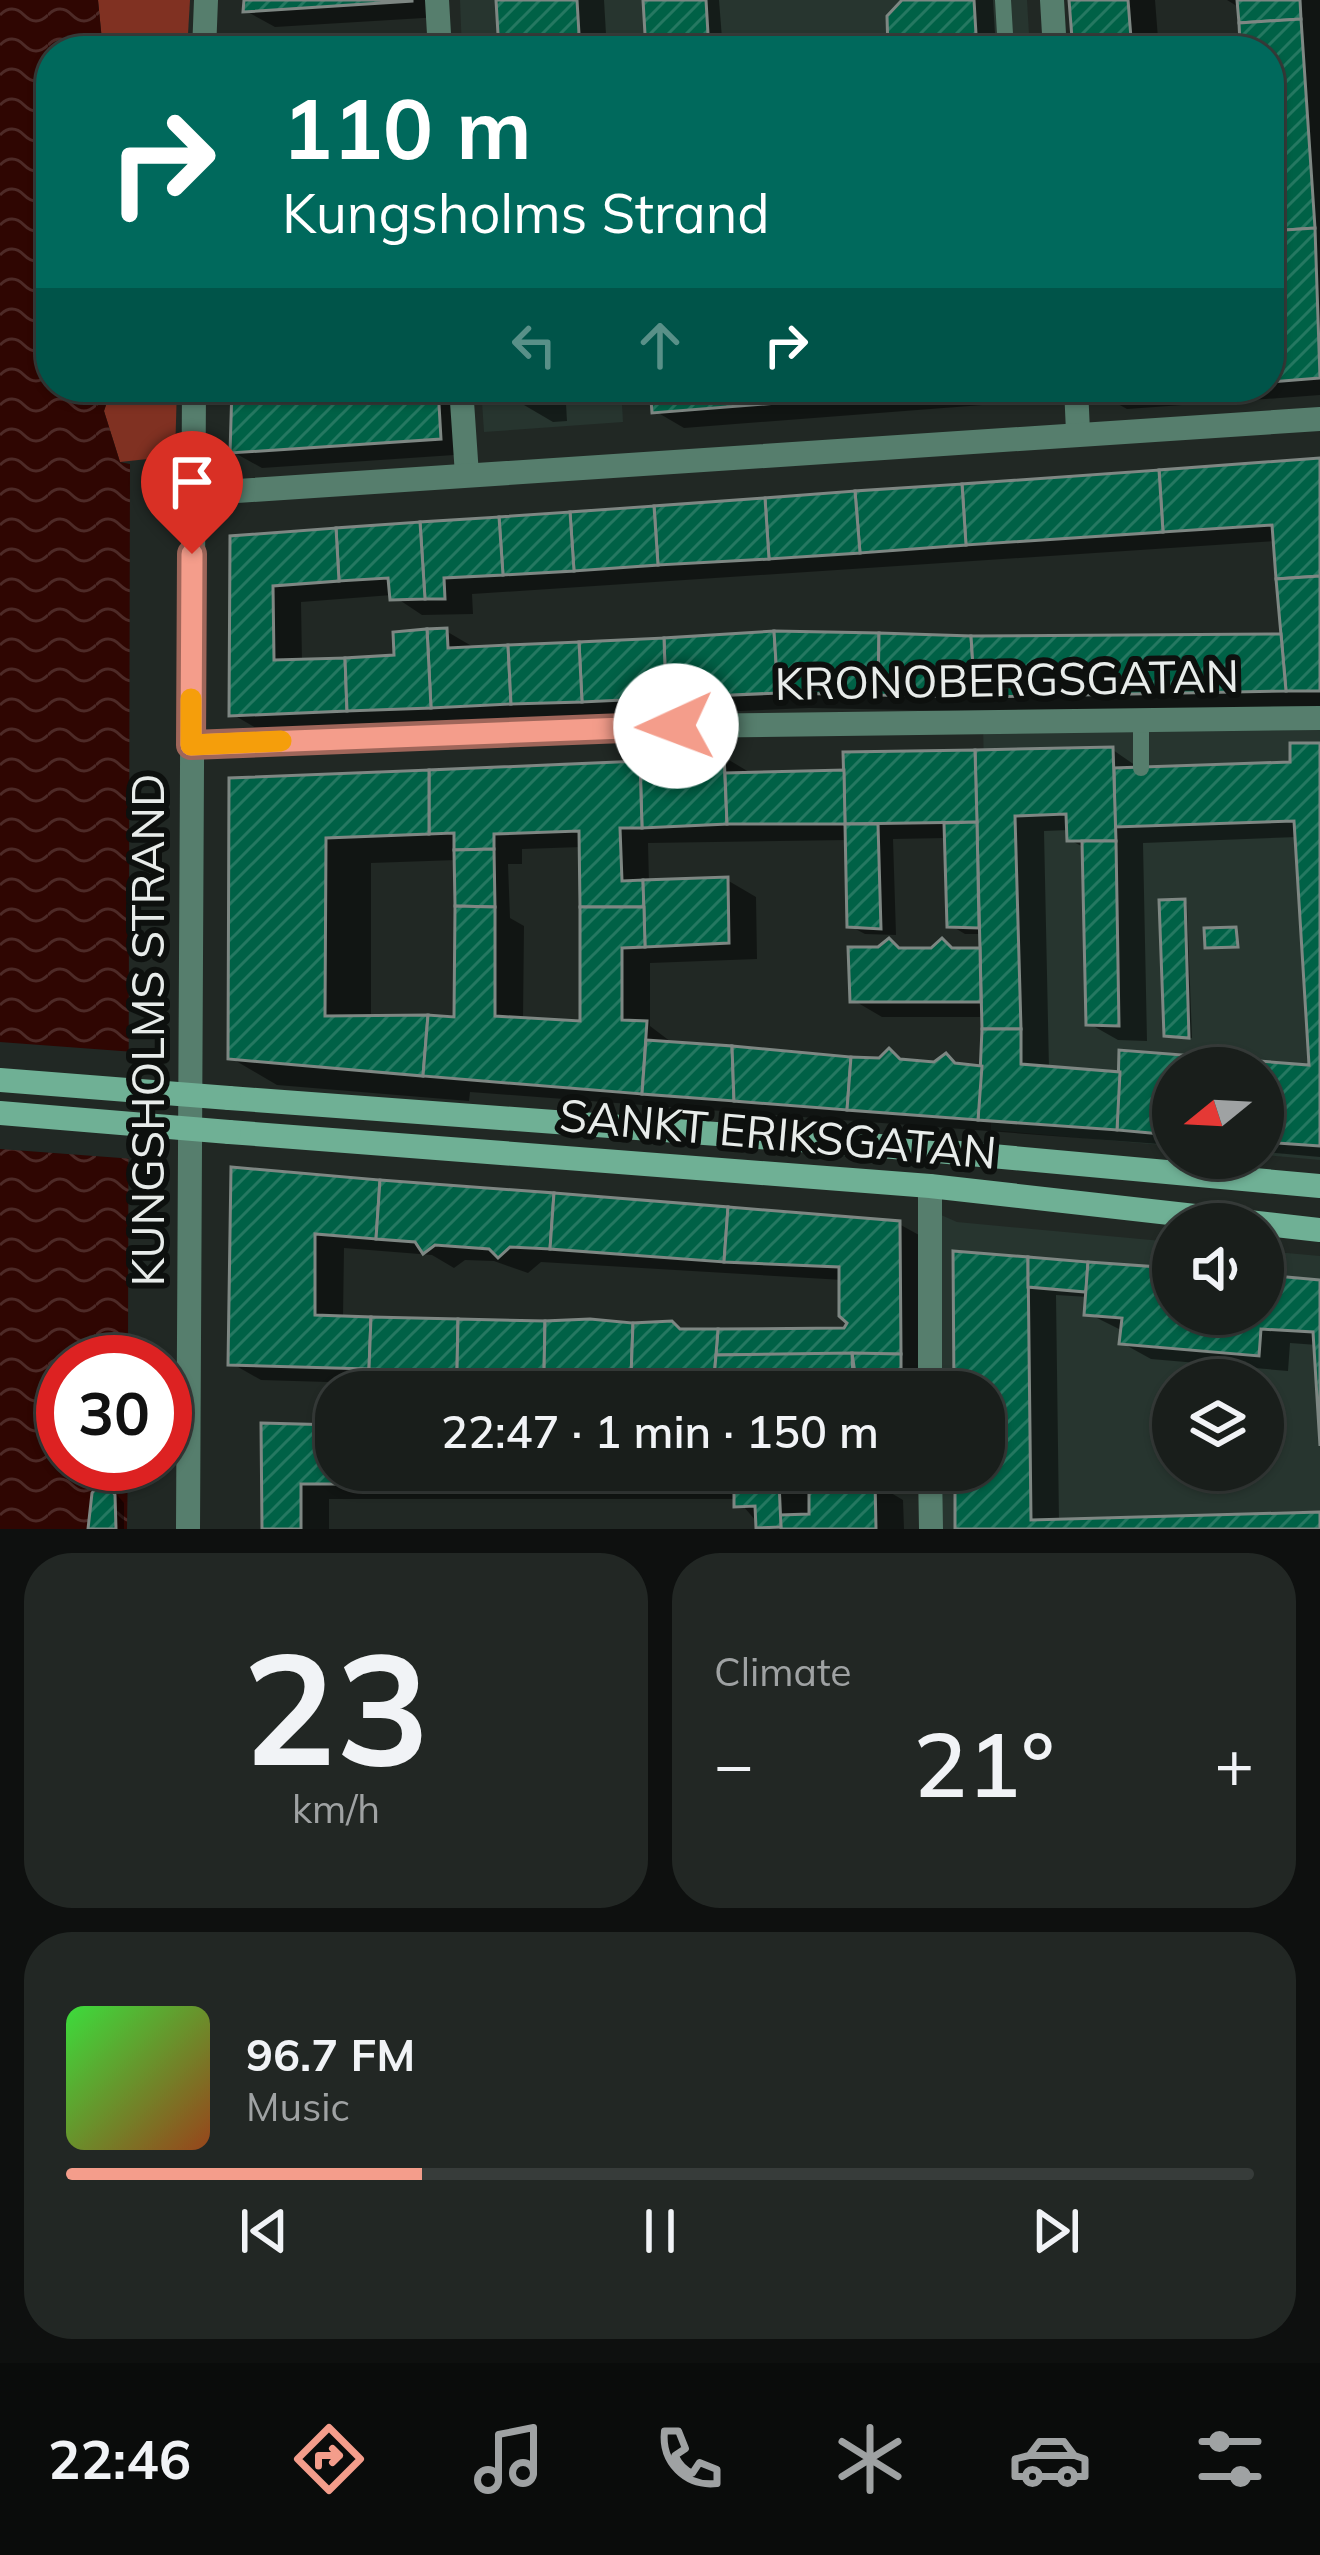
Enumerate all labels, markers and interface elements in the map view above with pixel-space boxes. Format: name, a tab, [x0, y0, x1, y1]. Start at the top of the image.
text: 110 m	[282, 75, 532, 180]
icon: right	[84, 84, 240, 240]
text: Kungsholms Strand	[282, 179, 770, 247]
icon: left	[501, 312, 567, 378]
icon: ahead	[627, 312, 693, 378]
icon: right	[753, 312, 819, 378]
pin	[141, 431, 243, 554]
icon: arrive	[159, 449, 225, 515]
street label: KRONOBERGSGATAN	[774, 647, 1240, 711]
position arrow	[613, 663, 739, 789]
street label: KUNGSHOLMS STRAND	[119, 773, 175, 1287]
north arrow	[1152, 1047, 1284, 1179]
map controls	[1152, 1047, 1284, 1491]
street label: SANKT ERIKSGATAN	[557, 1086, 999, 1180]
button: sound	[1152, 1203, 1284, 1335]
speed limit sign: 30	[36, 1335, 192, 1491]
button: layers	[1152, 1359, 1284, 1491]
text: 22:47 · 1 min · 150 m	[441, 1403, 879, 1459]
text: 23	[242, 1608, 430, 1804]
text: Climate	[714, 1647, 852, 1696]
text: 21°	[913, 1707, 1055, 1820]
text: −	[714, 1722, 754, 1805]
text: +	[1214, 1722, 1254, 1805]
text: km/h	[292, 1784, 380, 1833]
text: 96.7 FM	[246, 2026, 415, 2082]
text: Music	[246, 2082, 350, 2131]
icon: previous	[231, 2198, 297, 2264]
icon: pause	[627, 2198, 693, 2264]
icon: next	[1023, 2198, 1089, 2264]
icon: directions	[287, 2417, 371, 2501]
icon: music	[467, 2417, 551, 2501]
icon: phone	[647, 2417, 731, 2501]
icon: climate	[828, 2417, 912, 2501]
icon: car	[1008, 2417, 1092, 2501]
icon: filters	[1188, 2417, 1272, 2501]
text: 22:46	[48, 2425, 191, 2493]

